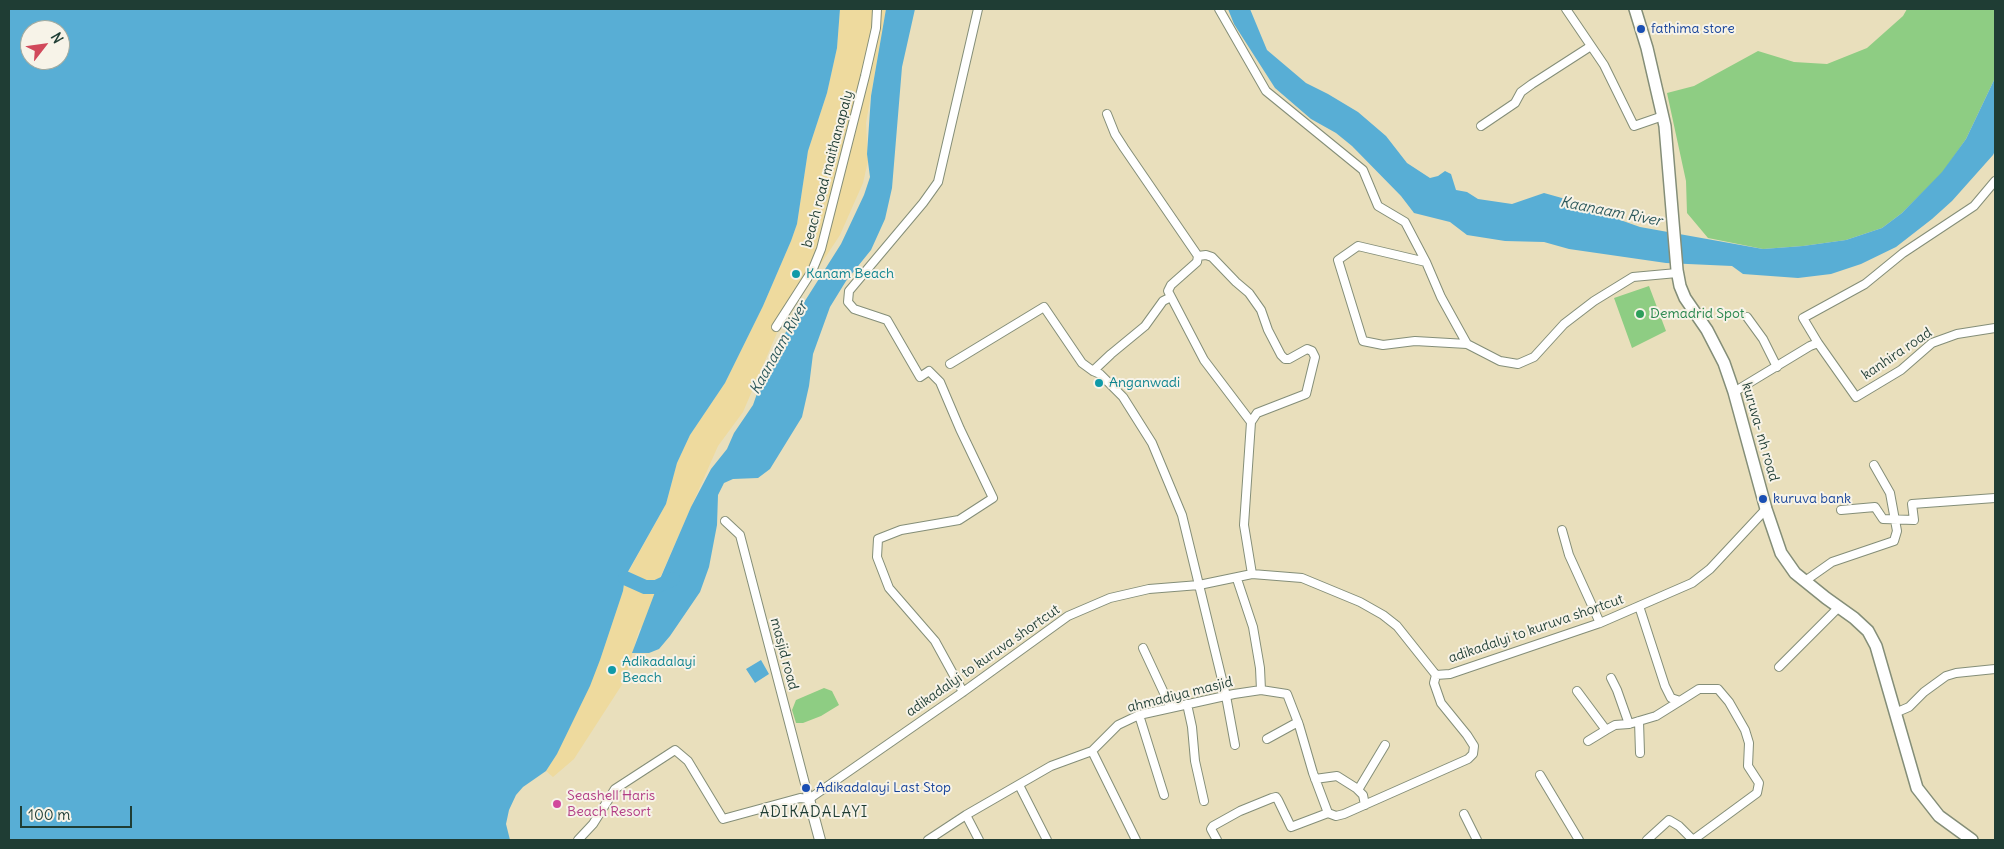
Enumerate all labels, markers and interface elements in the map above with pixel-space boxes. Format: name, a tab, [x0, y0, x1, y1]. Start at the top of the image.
north arrow	[20, 20, 70, 70]
place label: fathima store	[1651, 21, 1735, 37]
marker: fathima store	[1635, 23, 1647, 35]
text: N	[47, 29, 67, 47]
street label: beach road maithanapaly	[799, 89, 857, 249]
water label: Kaanaam River	[1559, 193, 1663, 231]
place label: Kanam Beach	[806, 266, 894, 282]
marker: Kanam Beach	[790, 268, 802, 280]
water label: Kaanaam River	[746, 299, 812, 397]
place label: Demadrid Spot	[1650, 306, 1745, 322]
marker: Demadrid Spot	[1634, 308, 1646, 320]
street label: kanhira road	[1859, 324, 1935, 384]
place label: Anganwadi	[1109, 375, 1180, 391]
marker: Anganwadi	[1093, 377, 1105, 389]
street label: kuruva- nh road	[1738, 381, 1782, 483]
place label: kuruva bank	[1773, 491, 1851, 507]
marker: kuruva bank	[1757, 493, 1769, 505]
street label: adikadalyi to kuruva shortcut	[1446, 591, 1626, 667]
street label: adikadalyi to kuruva shortcut	[903, 601, 1063, 721]
street label: masjid road	[766, 616, 802, 692]
place label: Adikadalayi Beach	[622, 654, 696, 686]
marker: Adikadalayi Beach	[606, 664, 618, 676]
street label: ahmadiya masjid	[1126, 674, 1234, 716]
place label: Adikadalayi Last Stop	[816, 780, 951, 796]
marker: Adikadalayi Last Stop	[800, 782, 812, 794]
place label: Seashell Haris Beach Resort	[567, 788, 655, 820]
scale bar	[22, 796, 135, 828]
marker: Seashell Haris Beach Resort	[551, 798, 563, 810]
district label: ADIKADALAYI	[758, 804, 870, 822]
text: 100 m	[28, 805, 70, 824]

